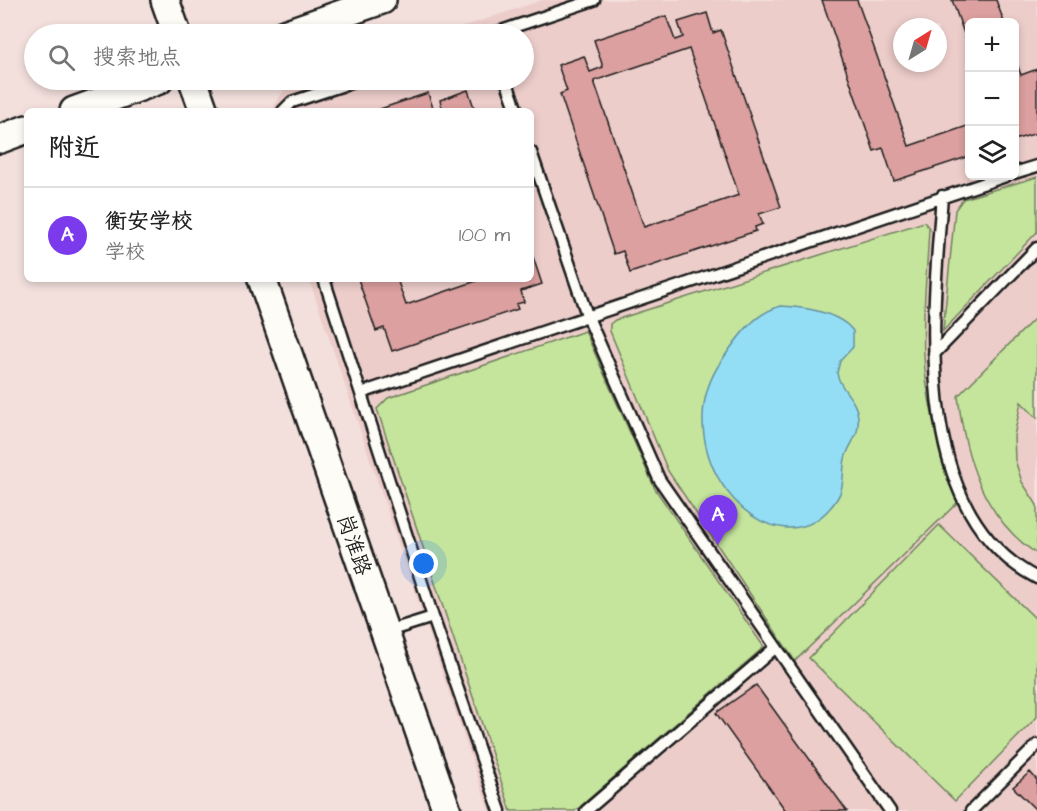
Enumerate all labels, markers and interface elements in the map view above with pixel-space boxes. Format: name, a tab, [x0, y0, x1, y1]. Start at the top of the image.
north arrow	[893, 18, 947, 72]
map controls	[965, 18, 1019, 180]
button: +	[965, 18, 1019, 72]
search box	[24, 24, 534, 90]
icon: search	[45, 41, 78, 74]
text: 搜索地点	[93, 42, 181, 73]
button: −	[965, 72, 1019, 126]
button: layers	[965, 126, 1019, 180]
text: 附近	[48, 130, 100, 166]
text: 衡安学校	[105, 206, 193, 237]
text: A	[61, 221, 74, 249]
text: 100 m	[459, 221, 510, 249]
text: 学校	[105, 238, 145, 266]
pin: A	[698, 496, 738, 545]
street label: 岗淮路	[330, 510, 378, 580]
your location	[409, 549, 438, 578]

